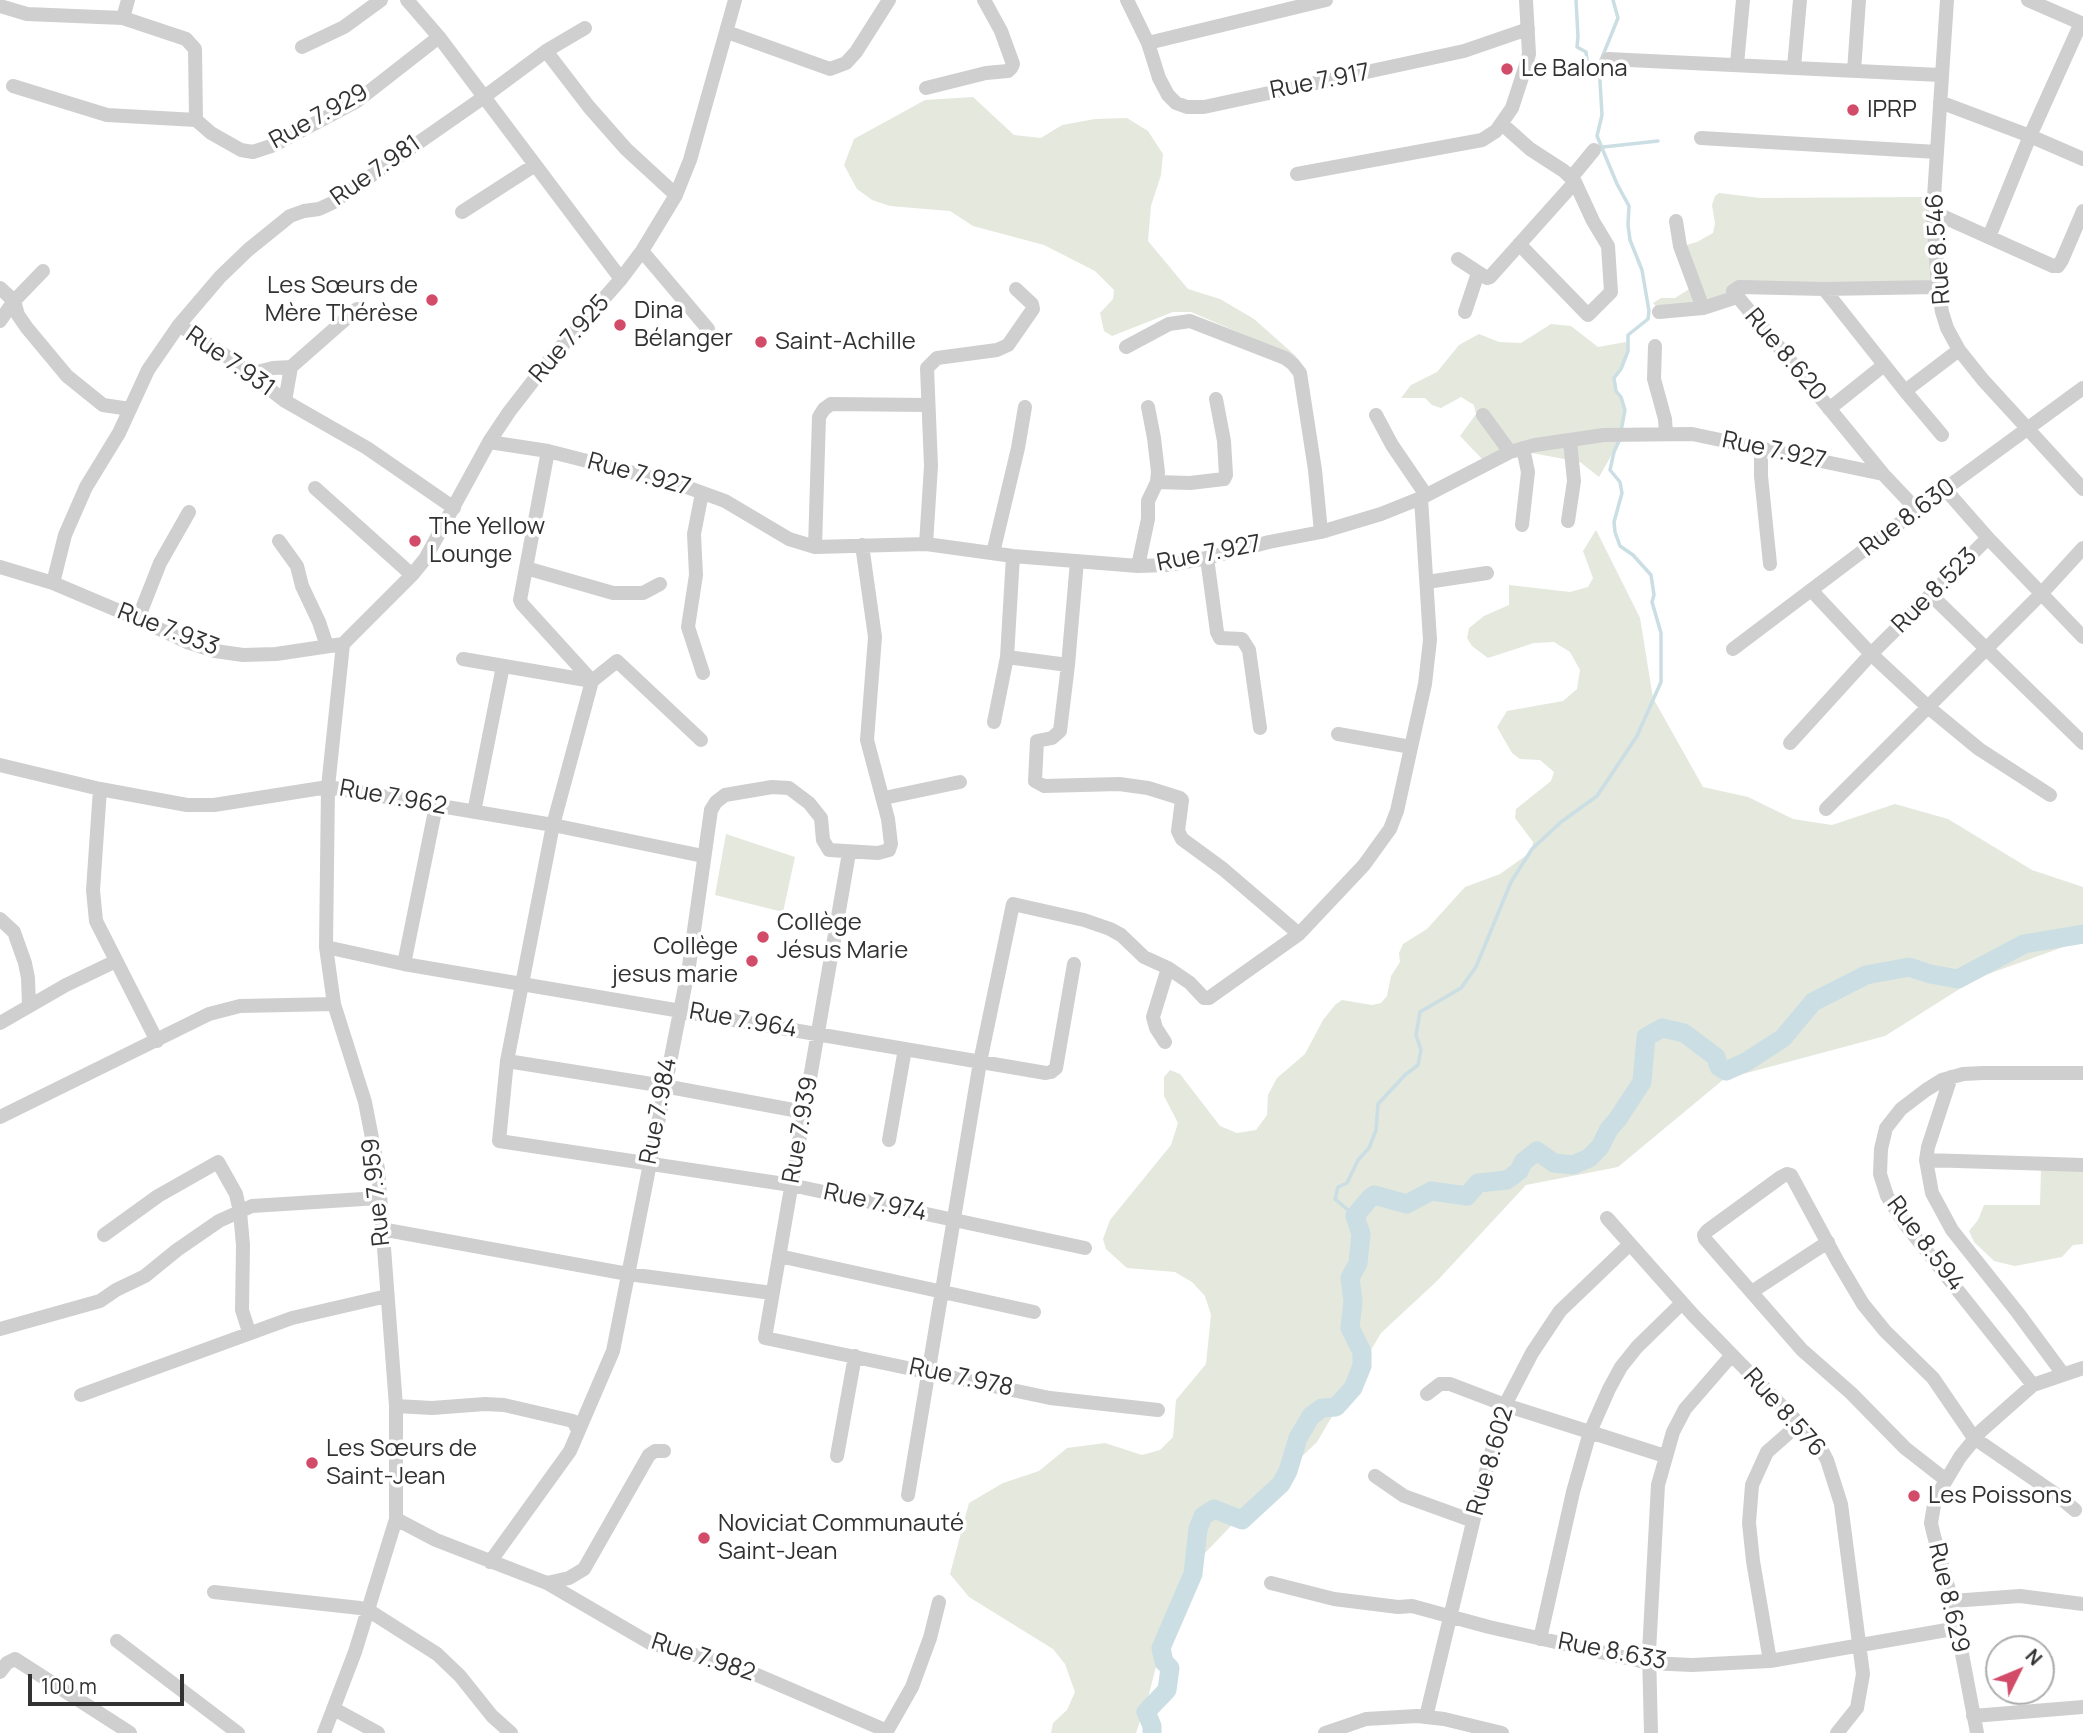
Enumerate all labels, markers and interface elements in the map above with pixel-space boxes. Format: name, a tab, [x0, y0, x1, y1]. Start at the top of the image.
place label: Le Balona	[1521, 55, 1628, 83]
street label: Rue 7.917	[1268, 58, 1372, 106]
marker: Le Balona	[1499, 61, 1515, 77]
street label: Rue 7.929	[265, 78, 373, 156]
place label: IPRP	[1867, 96, 1917, 124]
marker: IPRP	[1845, 102, 1861, 118]
street label: Rue 7.981	[326, 130, 426, 212]
street label: Rue 8.546	[1921, 193, 1957, 305]
place label: Les Sœurs de Mère Thérèse	[265, 272, 418, 328]
street label: Rue 7.925	[524, 289, 616, 389]
marker: Les Sœurs de Mère Thérèse	[424, 292, 440, 308]
place label: Dina Bélanger	[634, 297, 733, 353]
street label: Rue 8.620	[1738, 303, 1832, 407]
marker: Dina Bélanger	[612, 317, 628, 333]
street label: Rue 7.931	[180, 321, 280, 403]
place label: Saint-Achille	[775, 328, 916, 356]
marker: Saint-Achille	[753, 334, 769, 350]
street label: Rue 7.927	[1719, 426, 1829, 476]
street label: Rue 7.927	[584, 447, 694, 503]
street label: Rue 8.630	[1855, 473, 1961, 563]
place label: The Yellow Lounge	[429, 513, 545, 569]
street label: Rue 7.927	[1155, 530, 1263, 578]
marker: The Yellow Lounge	[407, 533, 423, 549]
street label: Rue 8.523	[1887, 543, 1983, 639]
street label: Rue 7.933	[113, 598, 223, 662]
street label: Rue 7.962	[337, 774, 449, 822]
place label: Collège Jésus Marie	[777, 909, 908, 965]
marker: Collège Jésus Marie	[755, 929, 771, 945]
place label: Collège jesus marie	[612, 933, 738, 989]
marker: Collège jesus marie	[744, 953, 760, 969]
street label: Rue 7.964	[687, 997, 799, 1045]
street label: Rue 7.984	[635, 1055, 683, 1167]
street label: Rue 7.939	[777, 1074, 825, 1186]
street label: Rue 7.959	[357, 1137, 397, 1247]
street label: Rue 7.974	[821, 1178, 929, 1228]
street label: Rue 8.594	[1880, 1191, 1970, 1297]
street label: Rue 7.978	[907, 1353, 1015, 1403]
street label: Rue 8.576	[1737, 1363, 1831, 1463]
street label: Rue 8.602	[1462, 1403, 1520, 1519]
place label: Les Sœurs de Saint-Jean	[326, 1435, 477, 1491]
marker: Les Sœurs de Saint-Jean	[304, 1455, 320, 1471]
place label: Les Poissons	[1928, 1482, 2072, 1510]
marker: Les Poissons	[1906, 1488, 1922, 1504]
place label: Noviciat Communauté Saint-Jean	[718, 1510, 964, 1566]
marker: Noviciat Communauté Saint-Jean	[696, 1530, 712, 1546]
street label: Rue 8.629	[1921, 1540, 1975, 1656]
street label: Rue 8.633	[1555, 1627, 1669, 1677]
street label: Rue 7.982	[648, 1628, 758, 1688]
north arrow	[1985, 1635, 2055, 1705]
text: N	[2020, 1643, 2048, 1671]
scale bar	[32, 1660, 187, 1704]
text: 100 m	[41, 1672, 97, 1700]

